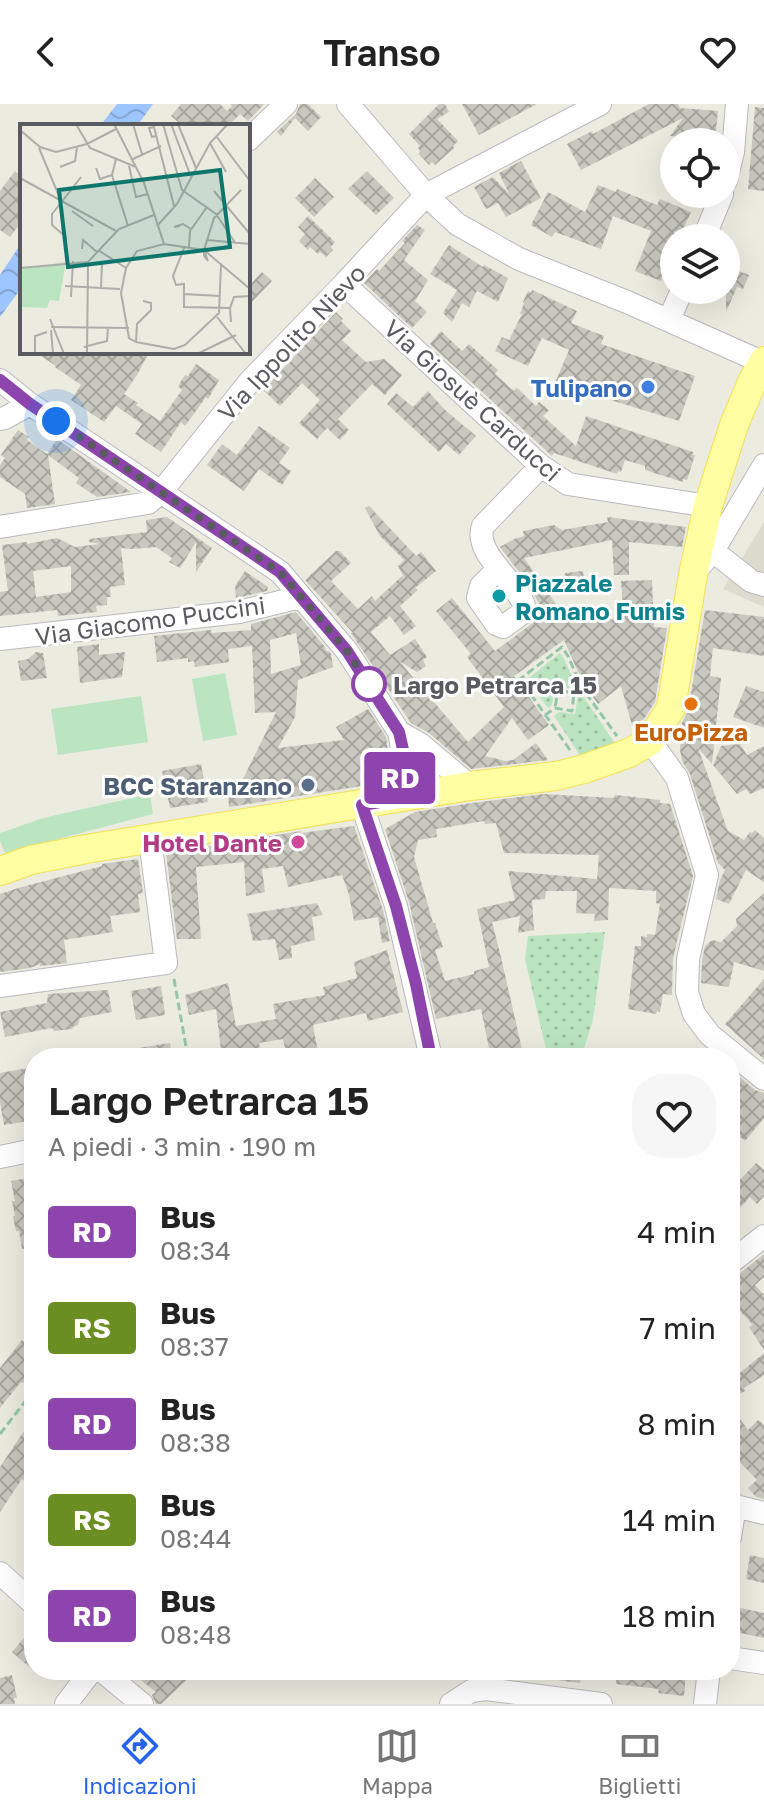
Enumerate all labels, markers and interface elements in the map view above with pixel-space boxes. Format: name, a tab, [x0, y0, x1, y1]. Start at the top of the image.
icon: back	[24, 30, 68, 74]
icon: heart	[696, 30, 740, 74]
text: Transo	[323, 31, 441, 74]
inset map	[20, 124, 250, 354]
map controls	[660, 128, 740, 304]
button: locate	[660, 128, 740, 208]
button: layers	[660, 224, 740, 304]
street label: Via Ippolito Nievo	[211, 258, 371, 426]
street label: Via Giosuè Carducci	[379, 313, 567, 487]
place label: Tulipano	[531, 373, 632, 402]
marker: Tulipano	[639, 378, 657, 396]
your location	[36, 401, 76, 441]
place label: Piazzale Romano Fumis	[515, 568, 685, 625]
marker: Piazzale Romano Fumis	[490, 587, 508, 605]
street label: Via Giacomo Puccini	[33, 589, 267, 651]
marker: Largo Petrarca 15	[352, 667, 386, 701]
place label: Largo Petrarca 15	[393, 670, 597, 699]
marker: EuroPizza	[682, 695, 700, 713]
place label: EuroPizza	[634, 717, 748, 746]
line badge: RD	[364, 752, 436, 804]
text: RD	[380, 761, 420, 794]
place label: BCC Staranzano	[103, 771, 292, 800]
marker: BCC Staranzano	[299, 776, 317, 794]
place label: Hotel Dante	[142, 828, 282, 857]
marker: Hotel Dante	[289, 833, 307, 851]
button: heart	[632, 1074, 716, 1158]
text: Largo Petrarca 15	[48, 1078, 369, 1123]
text: A piedi · 3 min · 190 m	[48, 1131, 316, 1162]
text: Bus	[160, 1199, 216, 1235]
text: 4 min	[637, 1214, 716, 1250]
text: RD	[72, 1215, 112, 1248]
text: 08:34	[160, 1235, 231, 1266]
text: Bus	[160, 1295, 216, 1331]
text: 7 min	[640, 1310, 716, 1346]
text: RS	[73, 1311, 111, 1344]
text: 08:37	[160, 1331, 229, 1362]
text: Bus	[160, 1391, 216, 1427]
text: 8 min	[637, 1406, 716, 1442]
text: RD	[72, 1407, 112, 1440]
text: 08:38	[160, 1427, 231, 1458]
text: Bus	[160, 1487, 216, 1523]
text: 14 min	[623, 1502, 716, 1538]
text: RS	[73, 1503, 111, 1536]
text: 08:44	[160, 1523, 232, 1554]
text: Bus	[160, 1583, 216, 1619]
text: 18 min	[623, 1598, 716, 1634]
text: RD	[72, 1599, 112, 1632]
text: 08:48	[160, 1619, 232, 1650]
tab: Indicazioni	[83, 1724, 197, 1799]
tab: Mappa	[362, 1724, 433, 1799]
tab: Biglietti	[598, 1724, 681, 1799]

